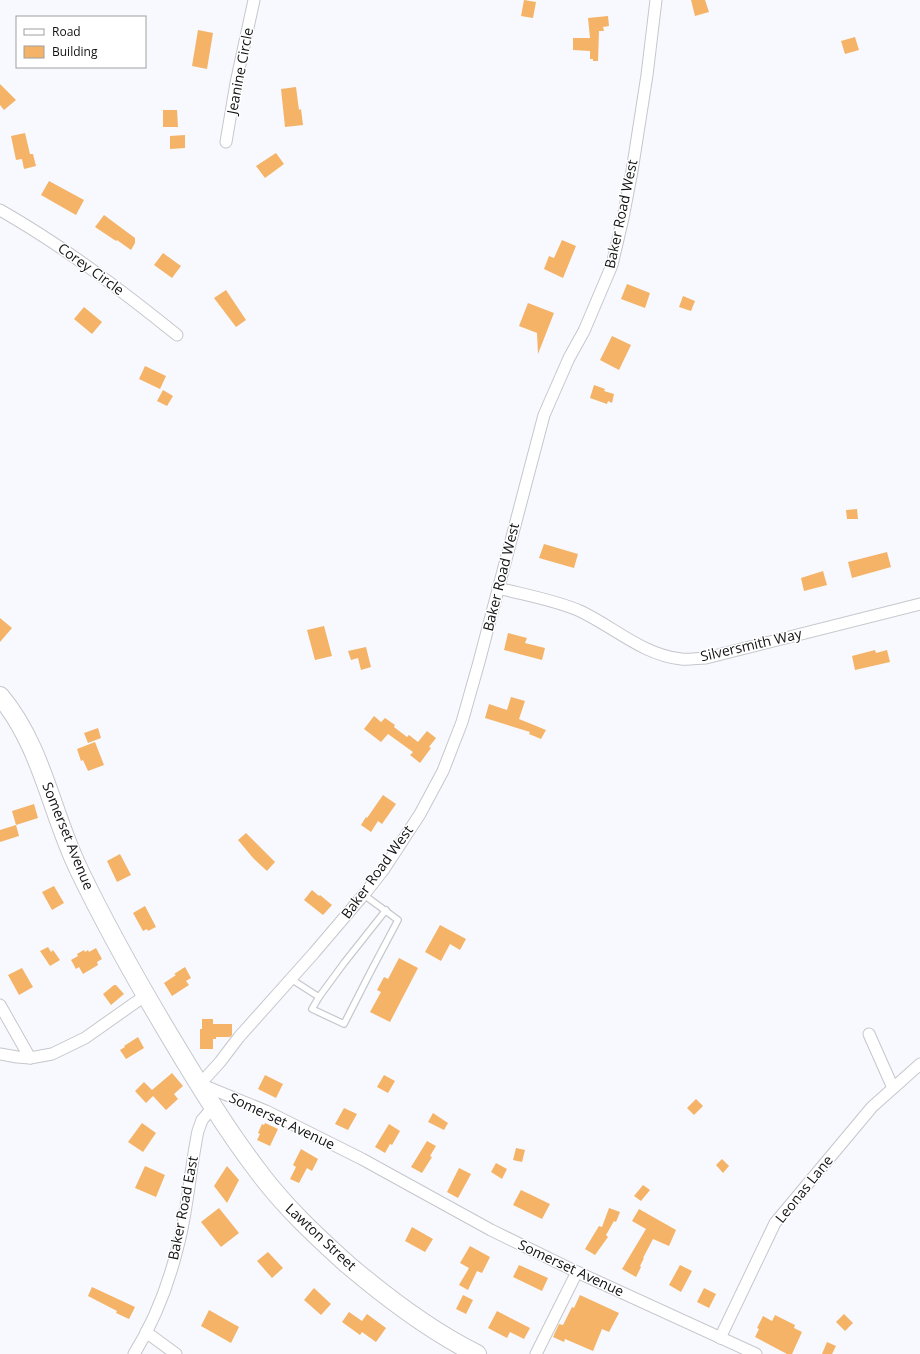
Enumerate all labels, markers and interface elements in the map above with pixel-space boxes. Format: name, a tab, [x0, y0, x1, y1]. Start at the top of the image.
legend	[16, 16, 146, 68]
text: Road	[52, 23, 81, 40]
street label: Jeanine Circle	[221, 26, 257, 118]
text: Building	[52, 43, 98, 60]
street label: Baker Road West	[600, 158, 641, 270]
street label: Corey Circle	[54, 238, 128, 299]
street label: Baker Road West	[478, 521, 523, 633]
street label: Silversmith Way	[698, 623, 804, 665]
street label: Somerset Avenue	[38, 779, 99, 893]
street label: Baker Road West	[336, 821, 417, 922]
street label: Somerset Avenue	[226, 1088, 338, 1153]
street label: Leonas Lane	[770, 1151, 837, 1226]
street label: Baker Road East	[163, 1154, 202, 1262]
street label: Lawton Street	[282, 1199, 361, 1275]
street label: Somerset Avenue	[515, 1235, 627, 1300]

